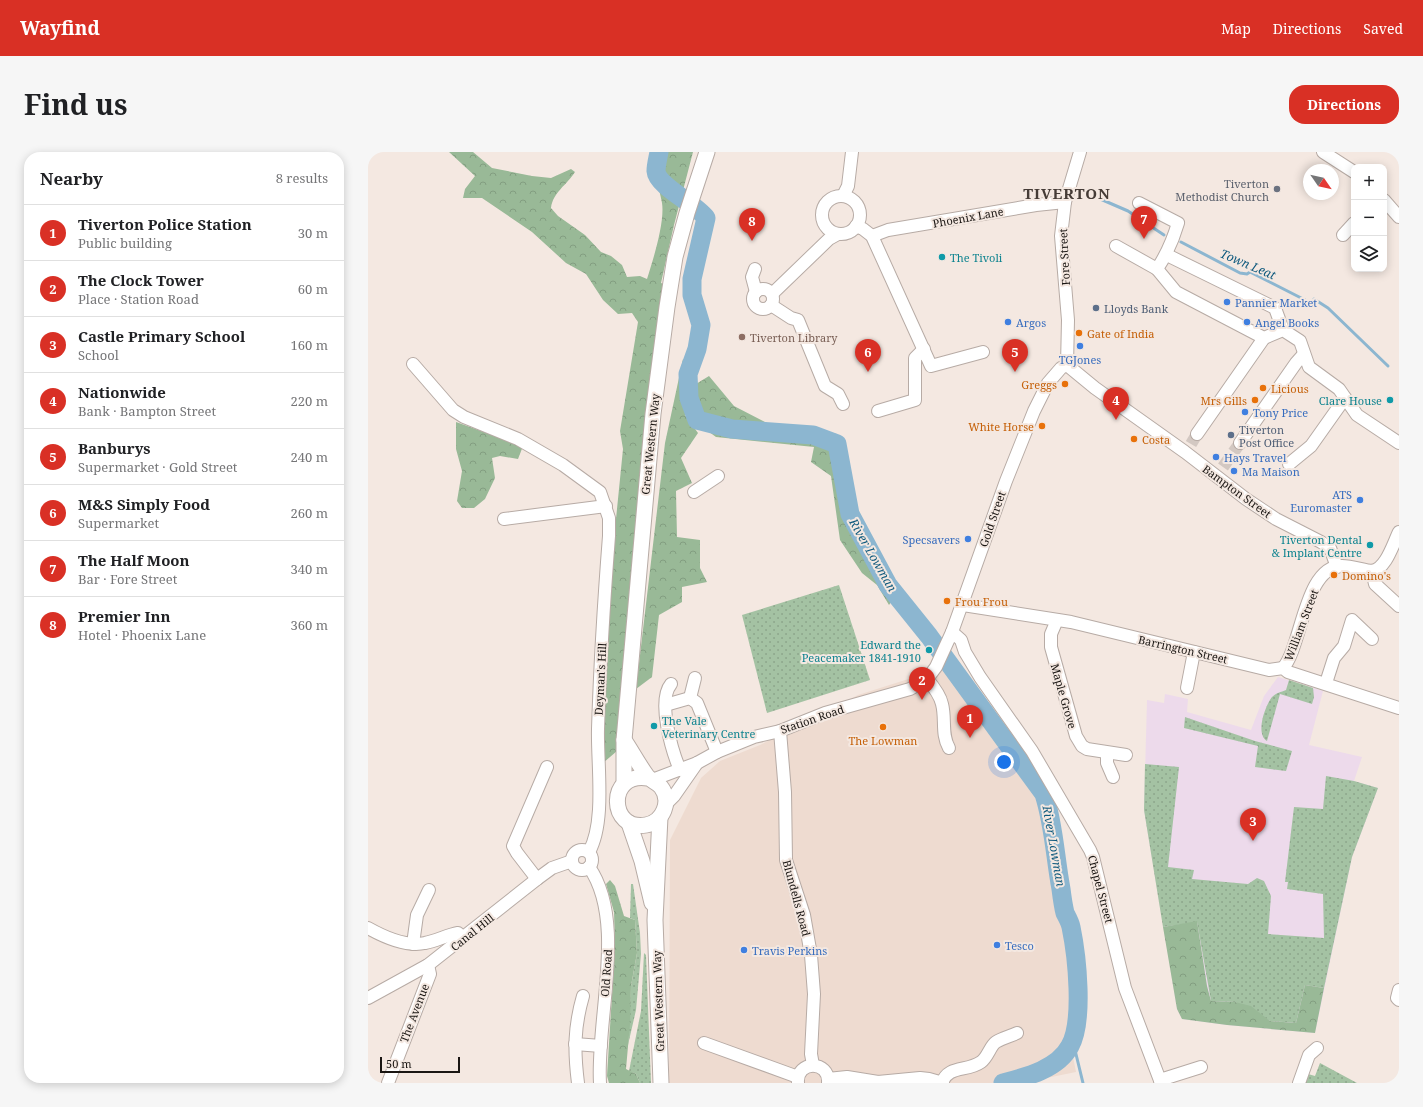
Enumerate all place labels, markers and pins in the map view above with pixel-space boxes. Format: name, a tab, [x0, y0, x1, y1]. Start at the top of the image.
place label: Tiverton Methodist Church	[1175, 176, 1269, 204]
marker: Tiverton Methodist Church	[1272, 184, 1282, 194]
pin: 7	[1131, 206, 1157, 239]
pin: 8	[739, 208, 765, 241]
place label: The Tivoli	[950, 250, 1003, 265]
marker: The Tivoli	[937, 252, 947, 262]
place label: Pannier Market	[1235, 295, 1317, 310]
marker: Pannier Market	[1222, 297, 1232, 307]
place label: Lloyds Bank	[1104, 301, 1169, 316]
marker: Lloyds Bank	[1091, 303, 1101, 313]
place label: Argos	[1016, 315, 1046, 330]
place label: Angel Books	[1255, 315, 1319, 330]
marker: Argos	[1003, 317, 1013, 327]
marker: Angel Books	[1242, 317, 1252, 327]
place label: Gate of India	[1087, 326, 1155, 341]
marker: Gate of India	[1074, 328, 1084, 338]
place label: Tiverton Library	[750, 330, 838, 345]
marker: Tiverton Library	[737, 332, 747, 342]
pin: 6	[855, 339, 881, 372]
pin: 5	[1002, 339, 1028, 372]
marker: TGJones	[1075, 341, 1085, 351]
place label: TGJones	[1059, 352, 1101, 367]
place label: Greggs	[1021, 377, 1057, 392]
marker: Greggs	[1060, 379, 1070, 389]
place label: Licious	[1271, 381, 1309, 396]
marker: Licious	[1258, 383, 1268, 393]
pin: 4	[1103, 387, 1129, 420]
place label: Mrs Gills	[1201, 393, 1247, 408]
place label: Clare House	[1319, 393, 1382, 408]
marker: Mrs Gills	[1250, 395, 1260, 405]
marker: Clare House	[1385, 395, 1395, 405]
place label: Tony Price	[1253, 405, 1308, 420]
marker: Tony Price	[1240, 407, 1250, 417]
place label: White Horse	[968, 419, 1034, 434]
marker: White Horse	[1037, 421, 1047, 431]
place label: Tiverton Post Office	[1239, 422, 1294, 450]
marker: Tiverton Post Office	[1226, 430, 1236, 440]
place label: Costa	[1142, 432, 1170, 447]
marker: Costa	[1129, 434, 1139, 444]
place label: Hays Travel	[1224, 450, 1287, 465]
marker: Hays Travel	[1211, 452, 1221, 462]
place label: Ma Maison	[1242, 464, 1300, 479]
marker: Ma Maison	[1229, 466, 1239, 476]
place label: ATS Euromaster	[1290, 487, 1353, 515]
marker: ATS Euromaster	[1355, 495, 1365, 505]
place label: Specsavers	[902, 532, 960, 547]
place label: Tiverton Dental & Implant Centre	[1272, 532, 1363, 560]
marker: Specsavers	[963, 534, 973, 544]
marker: Tiverton Dental & Implant Centre	[1365, 540, 1375, 550]
place label: Domino's	[1342, 568, 1391, 583]
marker: Domino's	[1329, 570, 1339, 580]
place label: Frou Frou	[955, 594, 1008, 609]
marker: Frou Frou	[942, 596, 952, 606]
place label: Edward the Peacemaker 1841-1910	[802, 637, 921, 665]
marker: Edward the Peacemaker 1841-1910	[924, 645, 934, 655]
pin: 2	[909, 667, 935, 700]
pin: 1	[957, 705, 983, 738]
place label: The Vale Veterinary Centre	[662, 713, 755, 741]
marker: The Vale Veterinary Centre	[649, 721, 659, 731]
marker: The Lowman	[878, 722, 888, 732]
place label: The Lowman	[849, 733, 917, 748]
pin: 3	[1240, 808, 1266, 841]
place label: Tesco	[1005, 938, 1034, 953]
marker: Tesco	[992, 940, 1002, 950]
place label: Travis Perkins	[752, 943, 827, 958]
marker: Travis Perkins	[739, 945, 749, 955]

